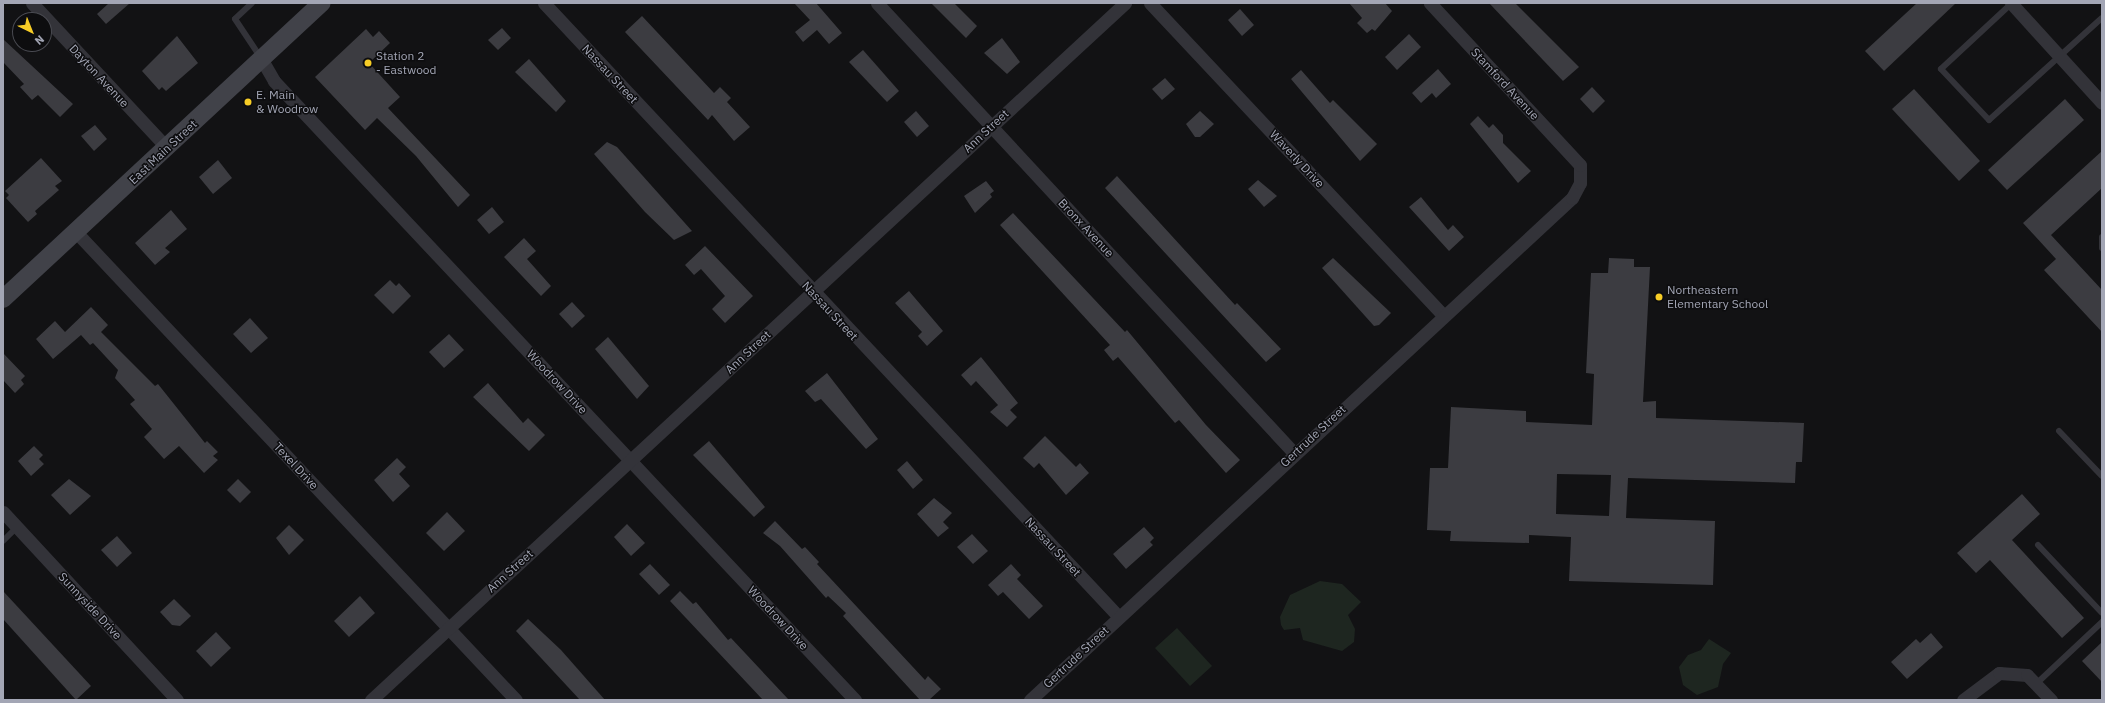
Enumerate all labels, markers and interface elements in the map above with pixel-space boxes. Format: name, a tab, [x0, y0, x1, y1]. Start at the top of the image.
north arrow	[12, 12, 52, 52]
text: N	[32, 32, 47, 48]
street label: Dayton Avenue	[66, 41, 132, 111]
street label: Nassau Street	[579, 41, 641, 107]
street label: Stamford Avenue	[1468, 45, 1542, 123]
place label: Station 2 - Eastwood	[376, 49, 437, 77]
marker: Station 2 - Eastwood	[363, 58, 373, 68]
place label: E. Main & Woodrow	[256, 88, 318, 116]
marker: E. Main & Woodrow	[243, 97, 253, 107]
street label: Ann Street	[960, 106, 1012, 156]
street label: East Main Street	[126, 117, 200, 187]
street label: Waverly Drive	[1267, 127, 1327, 191]
street label: Bronx Avenue	[1055, 196, 1117, 260]
street label: Nassau Street	[799, 278, 861, 344]
place label: Northeastern Elementary School	[1667, 283, 1768, 311]
marker: Northeastern Elementary School	[1654, 292, 1664, 302]
street label: Ann Street	[722, 327, 774, 377]
street label: Woodrow Drive	[524, 347, 590, 417]
street label: Gertrude Street	[1277, 402, 1349, 470]
street label: Texel Drive	[271, 440, 321, 492]
street label: Nassau Street	[1022, 514, 1084, 580]
street label: Ann Street	[484, 547, 536, 595]
street label: Sunnyside Drive	[55, 570, 125, 642]
street label: Woodrow Drive	[745, 583, 811, 653]
street label: Gertrude Street	[1040, 623, 1112, 691]

